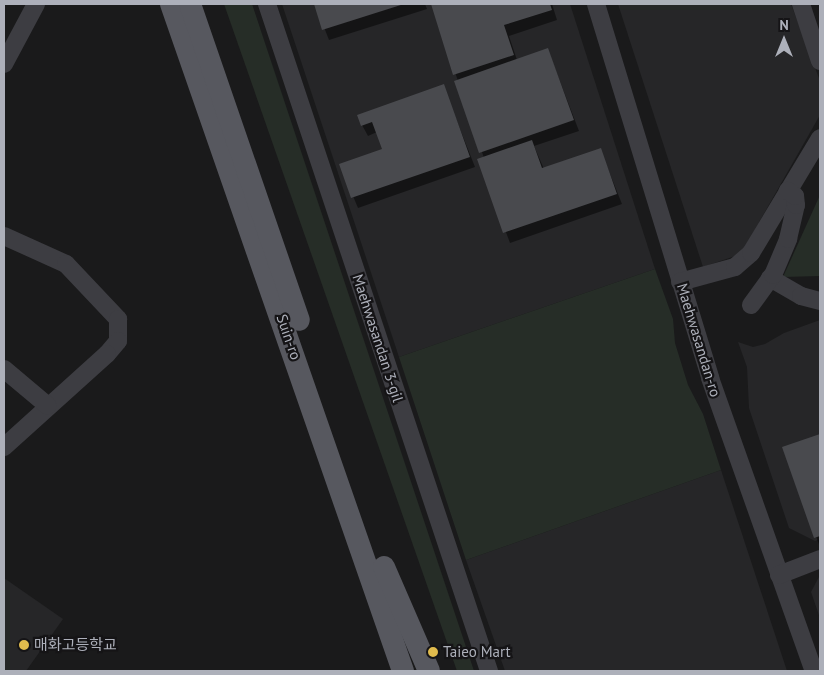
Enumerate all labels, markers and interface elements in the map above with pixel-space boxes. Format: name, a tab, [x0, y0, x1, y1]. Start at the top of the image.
north arrow	[759, 15, 809, 65]
text: N	[779, 16, 789, 34]
street label: Maehwasandan 3-gil	[349, 272, 407, 404]
street label: Maehwasandan-ro	[673, 281, 725, 399]
street label: Suin-ro	[273, 312, 305, 362]
place label: 매화고등학교	[34, 636, 117, 654]
marker: 매화고등학교	[18, 639, 30, 651]
place label: Taieo Mart	[443, 643, 511, 661]
marker: Taieo Mart	[427, 646, 439, 658]

